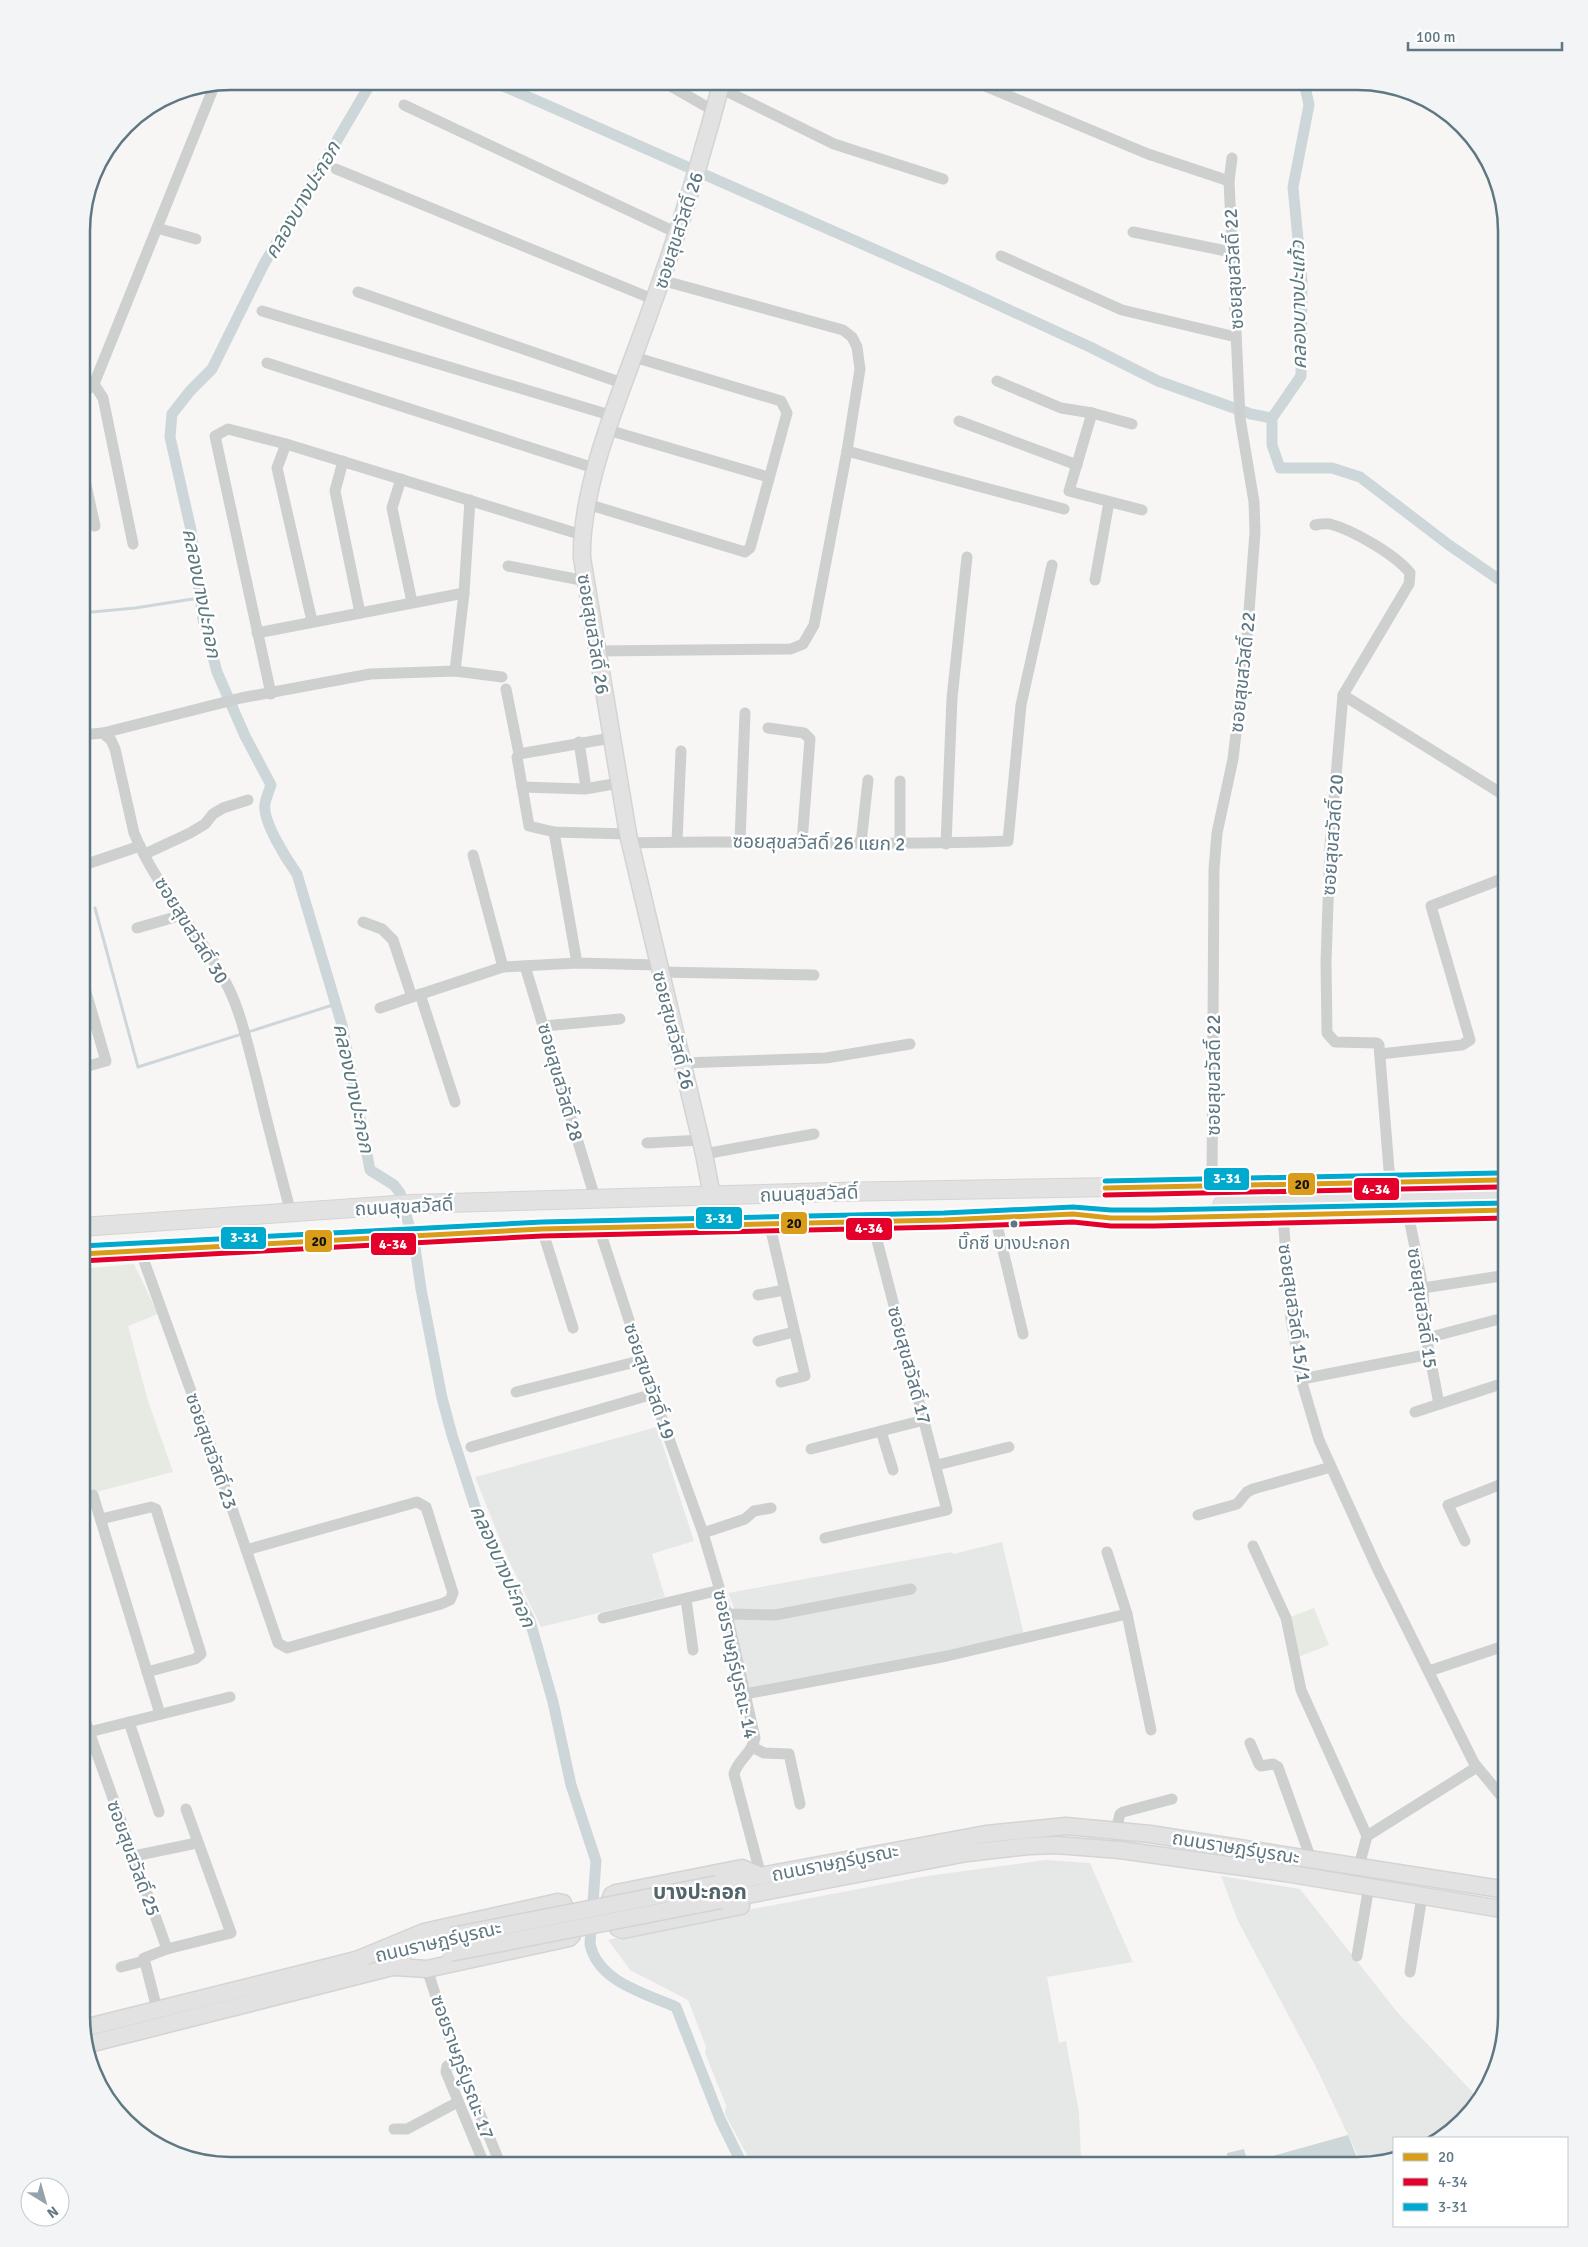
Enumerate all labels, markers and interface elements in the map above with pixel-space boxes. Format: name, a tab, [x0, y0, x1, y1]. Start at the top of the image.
scale bar	[1408, 20, 1562, 52]
text: 100 m	[1416, 28, 1456, 46]
water label: คลองบางปะกอก	[259, 136, 347, 263]
street label: ซอยสุขสวัสดิ์ 26	[649, 169, 709, 292]
street label: ซอยสุขสวัสดิ์ 22	[1219, 208, 1249, 330]
water label: คลองบางปะแก้ว	[1285, 239, 1312, 370]
water label: คลองบางปะกอก	[177, 526, 226, 661]
street label: ซอยสุขสวัสดิ์ 26	[572, 572, 614, 696]
street label: ซอยสุขสวัสดิ์ 22	[1225, 610, 1261, 734]
street label: ซอยสุขสวัสดิ์ 20	[1317, 774, 1349, 897]
street label: ซอยสุขสวัสดิ์ 26 แยก 2	[732, 829, 906, 857]
street label: ซอยสุขสวัสดิ์ 30	[149, 873, 234, 988]
street label: ซอยสุขสวัสดิ์ 26	[647, 968, 699, 1092]
street label: ซอยสุขสวัสดิ์ 22	[1202, 1014, 1226, 1136]
water label: คลองบางปะกอก	[328, 1021, 380, 1156]
street label: ซอยสุขสวัสดิ์ 28	[532, 1021, 588, 1144]
line badge: 3-31	[1203, 1167, 1250, 1191]
text: 3-31	[1213, 1170, 1241, 1187]
line badge: 20	[1287, 1172, 1316, 1196]
text: 20	[1294, 1176, 1310, 1193]
line badge: 4-34	[1353, 1177, 1400, 1201]
street label: ถนนสุขสวัสดิ์	[759, 1180, 859, 1208]
text: 4-34	[1362, 1181, 1390, 1198]
street label: ถนนสุขสวัสดิ์	[354, 1192, 454, 1222]
line badge: 3-31	[695, 1206, 743, 1230]
text: 3-31	[705, 1210, 733, 1227]
line badge: 20	[780, 1211, 808, 1235]
text: 20	[786, 1215, 802, 1232]
line badge: 4-34	[845, 1217, 893, 1241]
marker: บิ๊กซี บางปะกอก	[1009, 1219, 1019, 1229]
text: 4-34	[855, 1220, 883, 1237]
line badge: 3-31	[220, 1226, 267, 1250]
text: 3-31	[230, 1229, 258, 1246]
line badge: 20	[304, 1229, 333, 1253]
place label: บิ๊กซี บางปะกอก	[958, 1231, 1070, 1254]
line badge: 4-34	[370, 1232, 417, 1256]
text: 20	[311, 1233, 327, 1250]
text: 4-34	[379, 1236, 407, 1253]
street label: ซอยสุขสวัสดิ์ 15/1	[1272, 1242, 1316, 1384]
street label: ซอยสุขสวัสดิ์ 15	[1402, 1246, 1442, 1370]
street label: ซอยสุขสวัสดิ์ 17	[882, 1303, 936, 1427]
street label: ซอยสุขสวัสดิ์ 19	[618, 1320, 680, 1443]
street label: ซอยสุขสวัสดิ์ 23	[180, 1390, 242, 1513]
water label: คลองบางปะกอก	[464, 1501, 541, 1632]
street label: ซอยราษฎร์บูรณะ 14	[708, 1587, 763, 1741]
street label: ซอยสุขสวัสดิ์ 25	[101, 1797, 165, 1920]
street label: ถนนราษฎร์บูรณะ	[1170, 1826, 1301, 1870]
street label: ถนนราษฎร์บูรณะ	[770, 1839, 901, 1887]
district label: บางปะกอก	[653, 1879, 747, 1905]
street label: ถนนราษฎร์บูรณะ	[373, 1916, 504, 1968]
street label: ซอยราษฎร์บูรณะ 17	[425, 1992, 499, 2143]
legend	[1393, 2137, 1568, 2227]
text: 20	[1438, 2148, 1454, 2166]
text: 4-34	[1438, 2173, 1468, 2191]
north arrow	[20, 2177, 70, 2227]
text: 3-31	[1438, 2198, 1468, 2216]
text: N	[44, 2202, 62, 2222]

